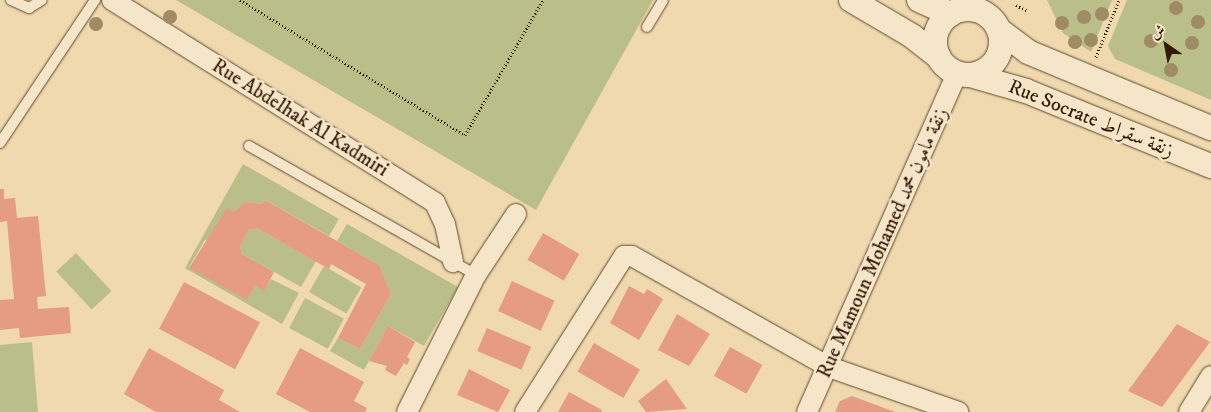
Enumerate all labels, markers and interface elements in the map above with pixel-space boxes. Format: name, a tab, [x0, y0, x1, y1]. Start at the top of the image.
north arrow	[1141, 20, 1191, 70]
text: ش	[1147, 21, 1169, 44]
street label: Rue Abdelhak Al Kadmiri	[207, 54, 393, 182]
street label: Rue Socrate زنقة سقراط	[1005, 75, 1177, 163]
street label: Rue Mamoun Mohamed زنقة مامون محمد	[812, 104, 954, 382]

